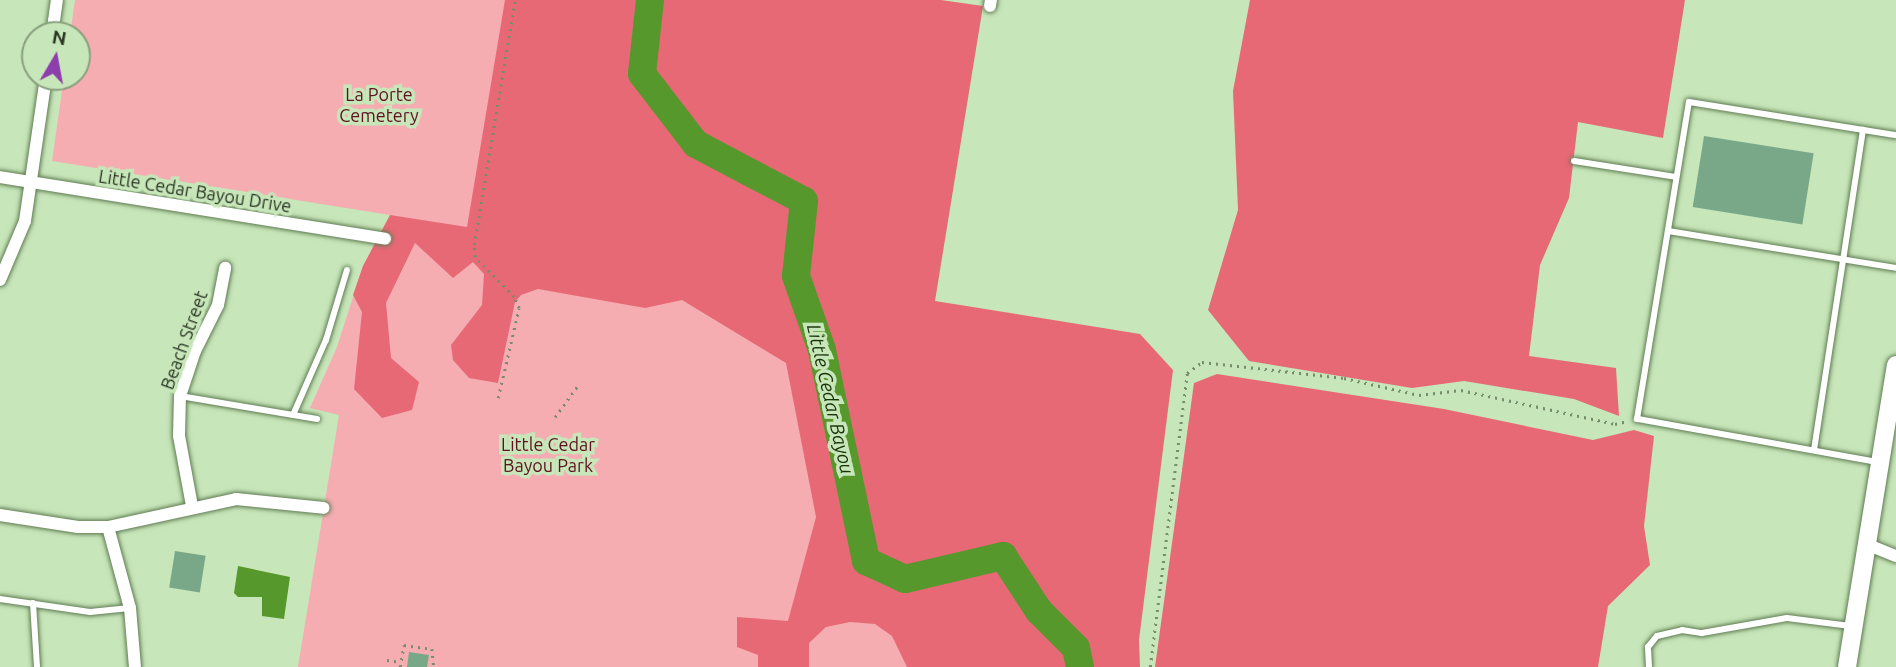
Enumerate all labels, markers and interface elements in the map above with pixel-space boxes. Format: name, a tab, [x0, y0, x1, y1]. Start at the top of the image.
north arrow	[21, 21, 91, 91]
text: N	[50, 25, 68, 49]
park label: La Porte Cemetery	[339, 84, 419, 126]
street label: Little Cedar Bayou Drive	[97, 165, 293, 217]
street label: Beach Street	[156, 288, 212, 392]
water label: Little Cedar Bayou	[802, 322, 858, 476]
park label: Little Cedar Bayou Park	[501, 434, 595, 476]

